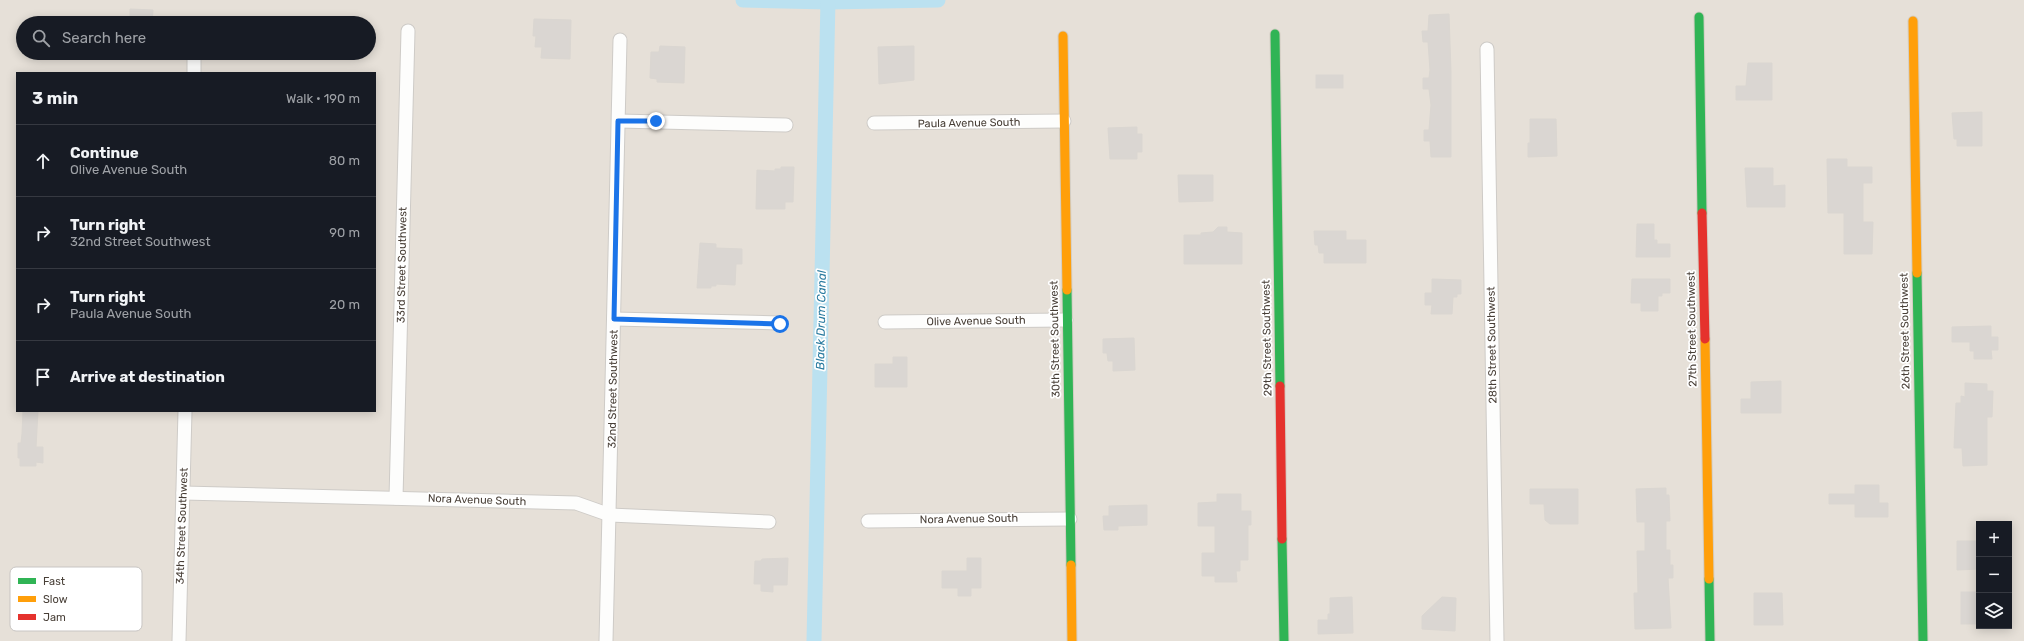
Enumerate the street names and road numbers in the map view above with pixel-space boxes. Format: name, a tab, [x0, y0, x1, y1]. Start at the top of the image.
street label: Paula Avenue South	[917, 116, 1021, 130]
street label: 33rd Street Southwest	[394, 206, 410, 323]
street label: 27th Street Southwest	[1684, 270, 1700, 387]
street label: 26th Street Southwest	[1897, 272, 1913, 389]
street label: 29th Street Southwest	[1259, 279, 1275, 396]
street label: 30th Street Southwest	[1047, 280, 1063, 398]
street label: 28th Street Southwest	[1484, 286, 1500, 404]
street label: Olive Avenue South	[926, 314, 1026, 328]
street label: 32nd Street Southwest	[605, 329, 621, 449]
street label: 34th Street Southwest	[173, 467, 191, 585]
street label: Nora Avenue South	[428, 492, 526, 508]
street label: Nora Avenue South	[920, 512, 1018, 526]

